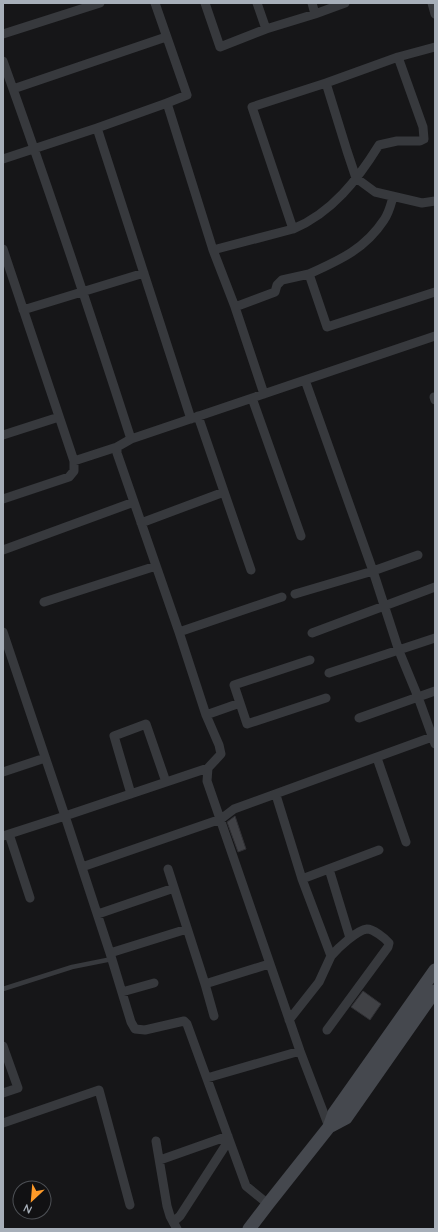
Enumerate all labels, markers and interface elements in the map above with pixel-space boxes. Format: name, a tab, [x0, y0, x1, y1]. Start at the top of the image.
north arrow	[12, 1180, 52, 1220]
text: N	[21, 1201, 34, 1217]

